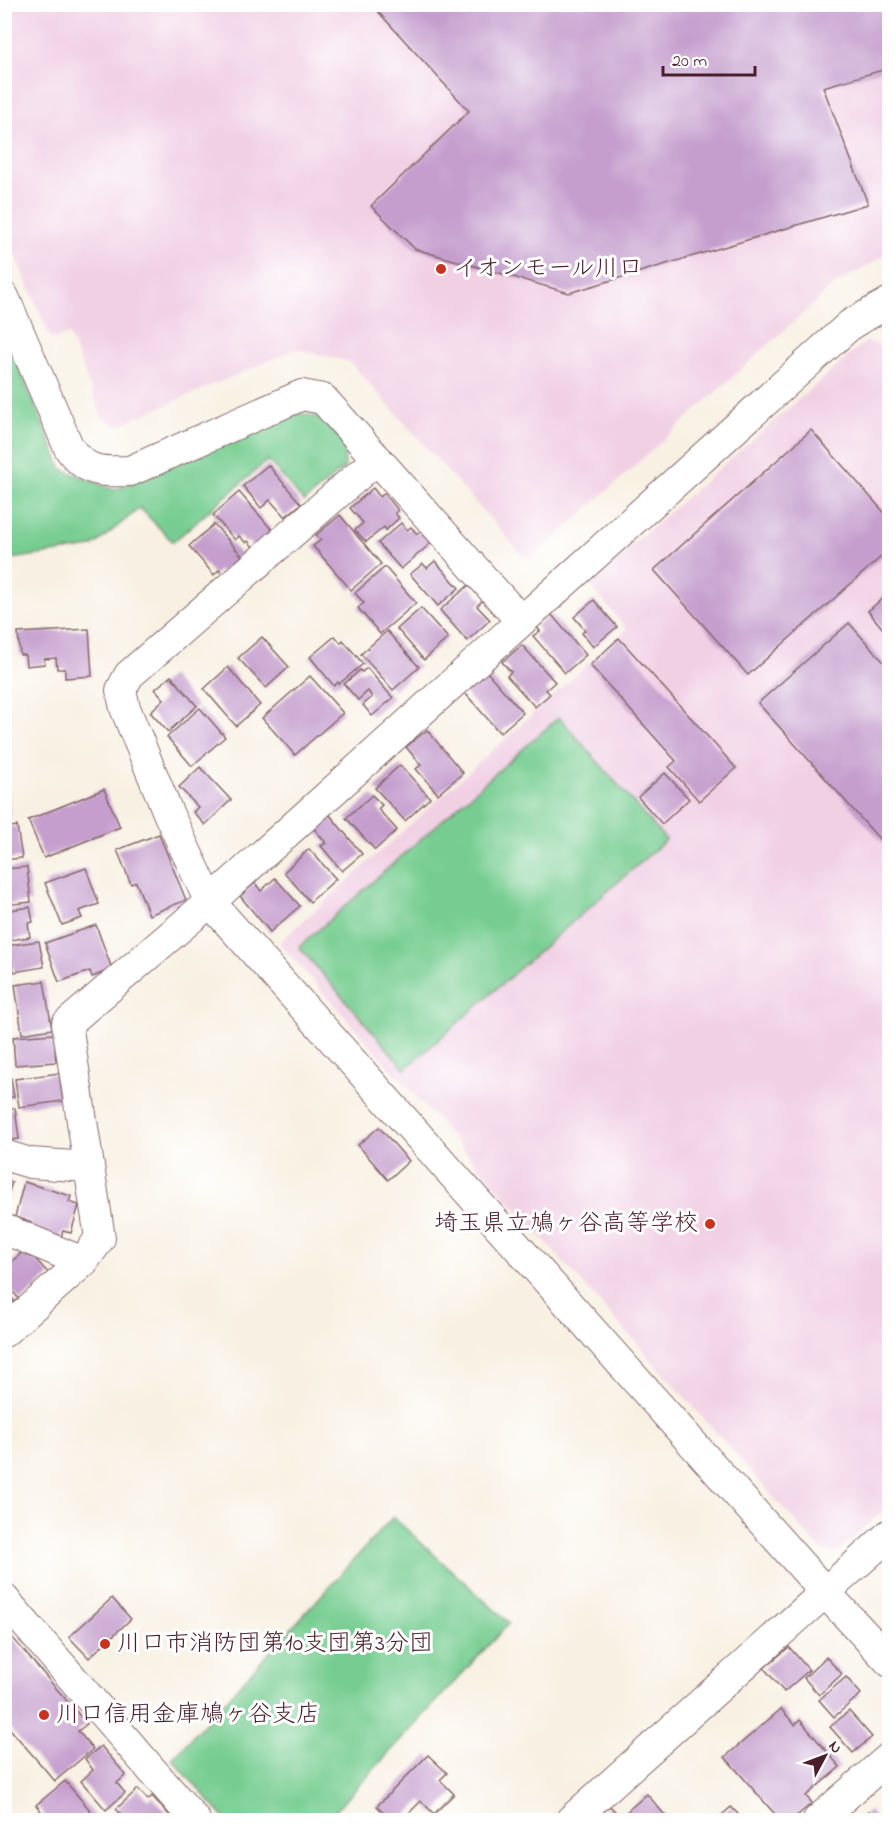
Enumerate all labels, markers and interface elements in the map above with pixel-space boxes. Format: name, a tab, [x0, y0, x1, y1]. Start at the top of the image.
scale bar	[663, 39, 754, 77]
text: 20 m	[672, 49, 707, 75]
place label: イオンモール川口	[453, 252, 643, 287]
marker: イオンモール川口	[434, 262, 448, 276]
place label: 埼玉県立鳩ヶ谷高等学校	[434, 1207, 698, 1242]
marker: 埼玉県立鳩ヶ谷高等学校	[703, 1217, 717, 1231]
place label: 川口市消防団第10支団第3分団	[117, 1627, 433, 1662]
marker: 川口市消防団第10支団第3分団	[98, 1637, 112, 1651]
place label: 川口信用金庫鳩ヶ谷支店	[56, 1698, 320, 1733]
marker: 川口信用金庫鳩ヶ谷支店	[37, 1708, 51, 1722]
north arrow	[795, 1726, 855, 1786]
text: N	[822, 1736, 848, 1760]

